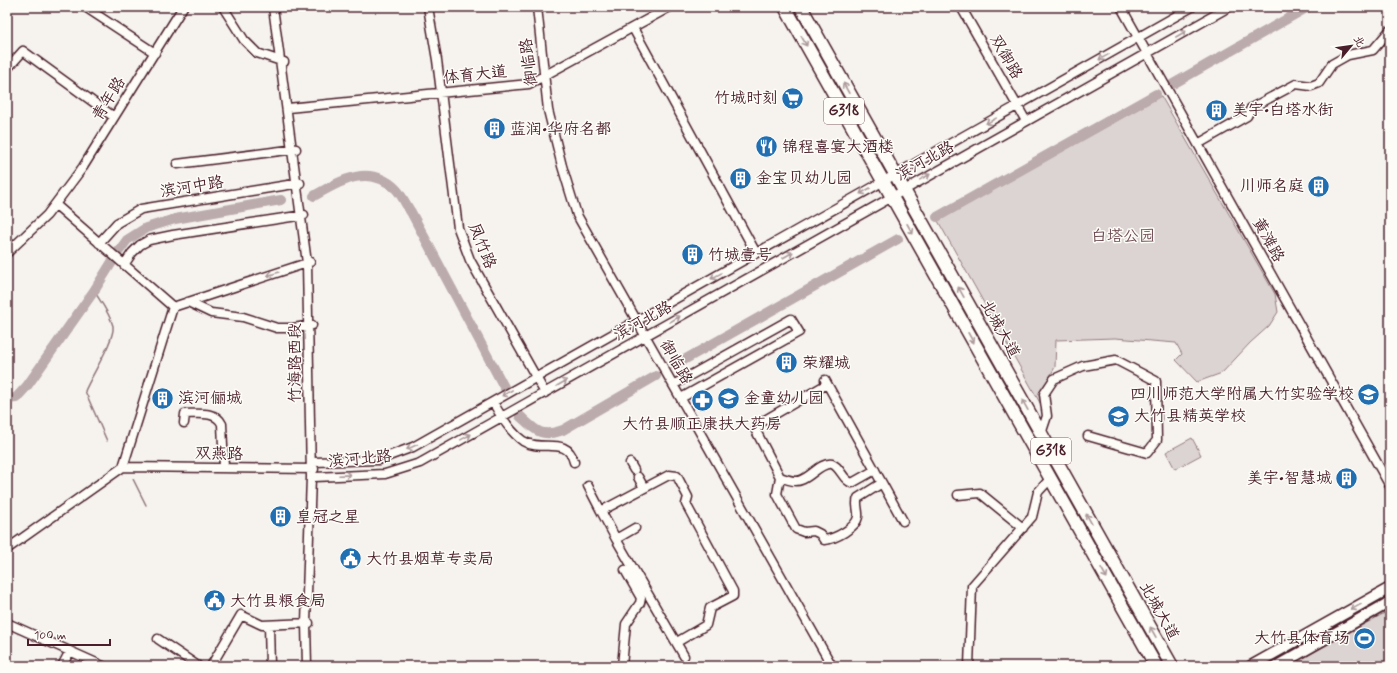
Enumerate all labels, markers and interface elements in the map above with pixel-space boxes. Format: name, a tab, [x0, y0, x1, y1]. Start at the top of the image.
north arrow	[1331, 26, 1371, 66]
one-way arrow	[1175, 30, 1187, 38]
street label: 双御路	[985, 31, 1027, 83]
text: 北	[1350, 33, 1368, 50]
one-way arrow	[801, 35, 809, 47]
street label: 御临路	[516, 37, 542, 87]
one-way arrow	[1098, 53, 1110, 61]
street label: 体育大道	[442, 61, 508, 89]
street label: 青年路	[87, 73, 131, 125]
one-way arrow	[842, 82, 850, 94]
supermarket icon: 竹城时刻	[780, 85, 806, 111]
place label: 竹城时刻	[714, 88, 778, 109]
building icon: 美宇•白塔水街	[1203, 97, 1229, 123]
road number: G318	[824, 98, 864, 124]
place label: 美宇•白塔水街	[1232, 100, 1333, 121]
building icon: 蓝润•华府名都	[482, 116, 508, 142]
one-way arrow	[985, 117, 997, 125]
place label: 蓝润•华府名都	[510, 119, 611, 140]
restaurant icon: 锦程喜宴大酒楼	[754, 134, 780, 160]
street label: 滨河北路	[892, 136, 958, 186]
place label: 锦程喜宴大酒楼	[782, 137, 894, 158]
building icon: 金宝贝幼儿园	[727, 165, 753, 191]
place label: 金宝贝幼儿园	[756, 168, 852, 189]
street label: 滨河中路	[159, 172, 225, 202]
one-way arrow	[919, 173, 931, 181]
building icon: 川师名庭	[1306, 173, 1332, 199]
place label: 川师名庭	[1240, 176, 1304, 197]
one-way arrow	[859, 188, 871, 196]
street label: 黄滩路	[1247, 214, 1289, 266]
street label: 凤竹路	[463, 220, 501, 272]
one-way arrow	[907, 222, 914, 234]
park label: 白塔公园	[1091, 226, 1155, 247]
building icon: 竹城壹号	[680, 242, 706, 268]
place label: 竹城壹号	[708, 245, 772, 266]
one-way arrow	[782, 250, 794, 258]
one-way arrow	[267, 271, 280, 278]
one-way arrow	[710, 273, 722, 280]
one-way arrow	[957, 286, 965, 298]
street label: 滨河北路	[610, 296, 676, 346]
street label: 北城大道	[975, 296, 1025, 362]
one-way arrow	[669, 315, 681, 323]
street label: 竹海路西段	[285, 323, 306, 403]
one-way arrow	[968, 331, 976, 343]
street label: 御临路	[655, 336, 697, 388]
building icon: 荣耀城	[773, 350, 799, 376]
place label: 荣耀城	[802, 353, 850, 374]
one-way arrow	[556, 379, 568, 387]
school or university icon: 四川师范大学附属大竹实验学校	[1356, 381, 1382, 407]
place label: 四川师范大学附属大竹实验学校	[1130, 384, 1354, 405]
building icon: 滨河俪城	[149, 385, 175, 411]
school or university icon: 金童幼儿园	[716, 385, 742, 411]
pharmacy icon: 大竹县顺正康扶大药房	[689, 387, 715, 413]
place label: 滨河俪城	[178, 388, 242, 409]
place label: 金童幼儿园	[744, 388, 824, 409]
one-way arrow	[502, 390, 514, 398]
one-way arrow	[1021, 400, 1029, 412]
school or university icon: 大竹县精英学校	[1105, 403, 1131, 429]
place label: 大竹县精英学校	[1134, 406, 1246, 427]
place label: 大竹县顺正康扶大药房	[622, 414, 782, 435]
one-way arrow	[460, 432, 472, 440]
road number: G318	[1031, 438, 1071, 464]
street label: 双燕路	[195, 443, 243, 465]
one-way arrow	[407, 444, 419, 451]
street label: 滨河北路	[327, 446, 393, 472]
building icon: 美宇•智慧城	[1334, 465, 1360, 491]
place label: 美宇•智慧城	[1247, 468, 1332, 489]
one-way arrow	[338, 472, 351, 479]
building icon: 皇冠之星	[267, 504, 293, 530]
place label: 皇冠之星	[296, 507, 360, 528]
one-way arrow	[1085, 513, 1092, 525]
public building icon: 大竹县烟草专卖局	[338, 546, 364, 572]
place label: 大竹县烟草专卖局	[366, 549, 494, 570]
one-way arrow	[1100, 567, 1108, 579]
street label: 北城大道	[1134, 578, 1184, 644]
public building icon: 大竹县粮食局	[202, 588, 228, 614]
place label: 大竹县粮食局	[230, 591, 326, 612]
one-way arrow	[1350, 603, 1362, 611]
scale bar	[28, 621, 110, 647]
sports icon: 大竹县体育场	[1352, 625, 1378, 651]
one-way arrow	[1148, 626, 1156, 638]
text: 100 m	[34, 628, 66, 644]
place label: 大竹县体育场	[1254, 628, 1350, 649]

